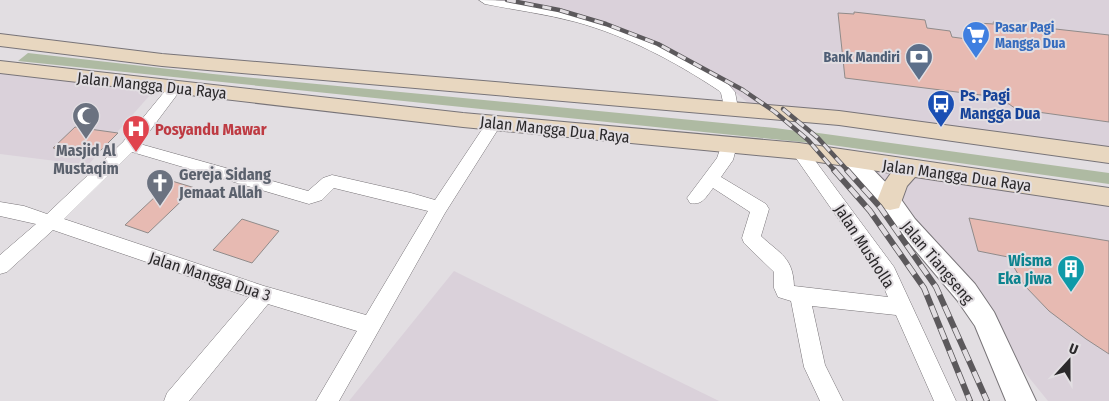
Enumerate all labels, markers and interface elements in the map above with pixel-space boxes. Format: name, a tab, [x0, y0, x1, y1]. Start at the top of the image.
place label: Pasar Pagi Mangga Dua	[995, 19, 1065, 52]
supermarket icon: Pasar Pagi Mangga Dua	[961, 20, 991, 59]
bank icon: Bank Mandiri	[904, 42, 934, 81]
place label: Bank Mandiri	[823, 49, 900, 66]
street label: Jalan Mangga Dua Raya	[76, 68, 228, 103]
place label: Ps. Pagi Mangga Dua	[960, 86, 1040, 123]
bus stop icon: Ps. Pagi Mangga Dua	[926, 89, 956, 128]
mosque icon: Masjid Al Mustaqim	[71, 101, 101, 140]
street label: Jalan Mangga Dua Raya	[479, 112, 631, 147]
hospital icon: Posyandu Mawar	[121, 114, 151, 153]
place label: Posyandu Mawar	[155, 120, 267, 139]
place label: Masjid Al Mustaqim	[53, 141, 119, 178]
street label: Jalan Mangga Dua Raya	[881, 156, 1033, 195]
place label: Gereja Sidang Jemaat Allah	[178, 165, 271, 202]
church icon: Gereja Sidang Jemaat Allah	[145, 168, 175, 207]
street label: Jalan Musholla	[831, 201, 899, 292]
street label: Jalan Tiangseng	[898, 217, 978, 308]
street label: Jalan Mangga Dua 3	[147, 248, 273, 305]
place label: Wisma Eka Jiwa	[998, 251, 1052, 288]
building icon: Wisma Eka Jiwa	[1056, 254, 1086, 293]
north arrow	[1044, 336, 1094, 386]
text: U	[1067, 340, 1080, 359]

